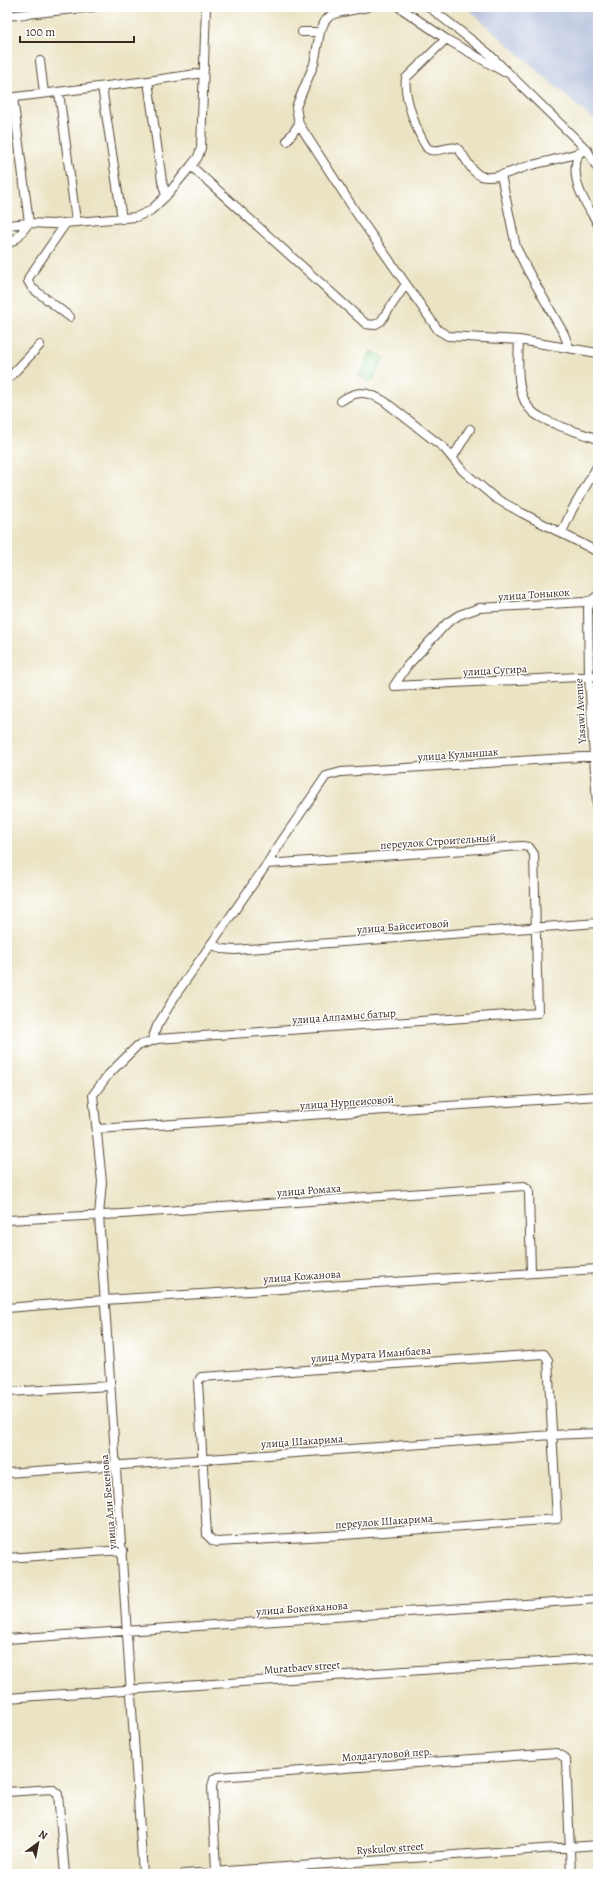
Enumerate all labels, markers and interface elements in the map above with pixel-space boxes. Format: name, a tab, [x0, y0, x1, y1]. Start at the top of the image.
scale bar	[20, 18, 134, 44]
text: 100 m	[26, 24, 55, 40]
street label: улица Тоныкок	[497, 584, 571, 605]
street label: улица Сугира	[462, 661, 528, 680]
street label: Yasawi Avenue	[571, 678, 590, 745]
street label: улица Кулыншак	[416, 744, 499, 765]
street label: переулок Строительный	[380, 830, 496, 853]
street label: улица Байсеитовой	[356, 916, 449, 937]
street label: улица Алпамыс батыр	[291, 1005, 397, 1028]
street label: улица Нурпеисовой	[299, 1092, 394, 1113]
street label: улица Ромаха	[276, 1181, 342, 1200]
street label: улица Кожанова	[262, 1266, 342, 1287]
street label: улица Мурата Иманбаева	[309, 1343, 433, 1366]
street label: улица Шакарима	[260, 1431, 344, 1452]
street label: улица Али Бекенова	[97, 1453, 120, 1551]
street label: переулок Шакарима	[335, 1511, 434, 1532]
street label: улица Бокейханова	[255, 1598, 349, 1619]
street label: Muratbaev street	[263, 1657, 341, 1678]
street label: Молдагуловой пер.	[341, 1744, 433, 1765]
north arrow	[18, 1823, 58, 1863]
text: N	[36, 1826, 50, 1843]
street label: Ryskulov street	[356, 1839, 425, 1858]

